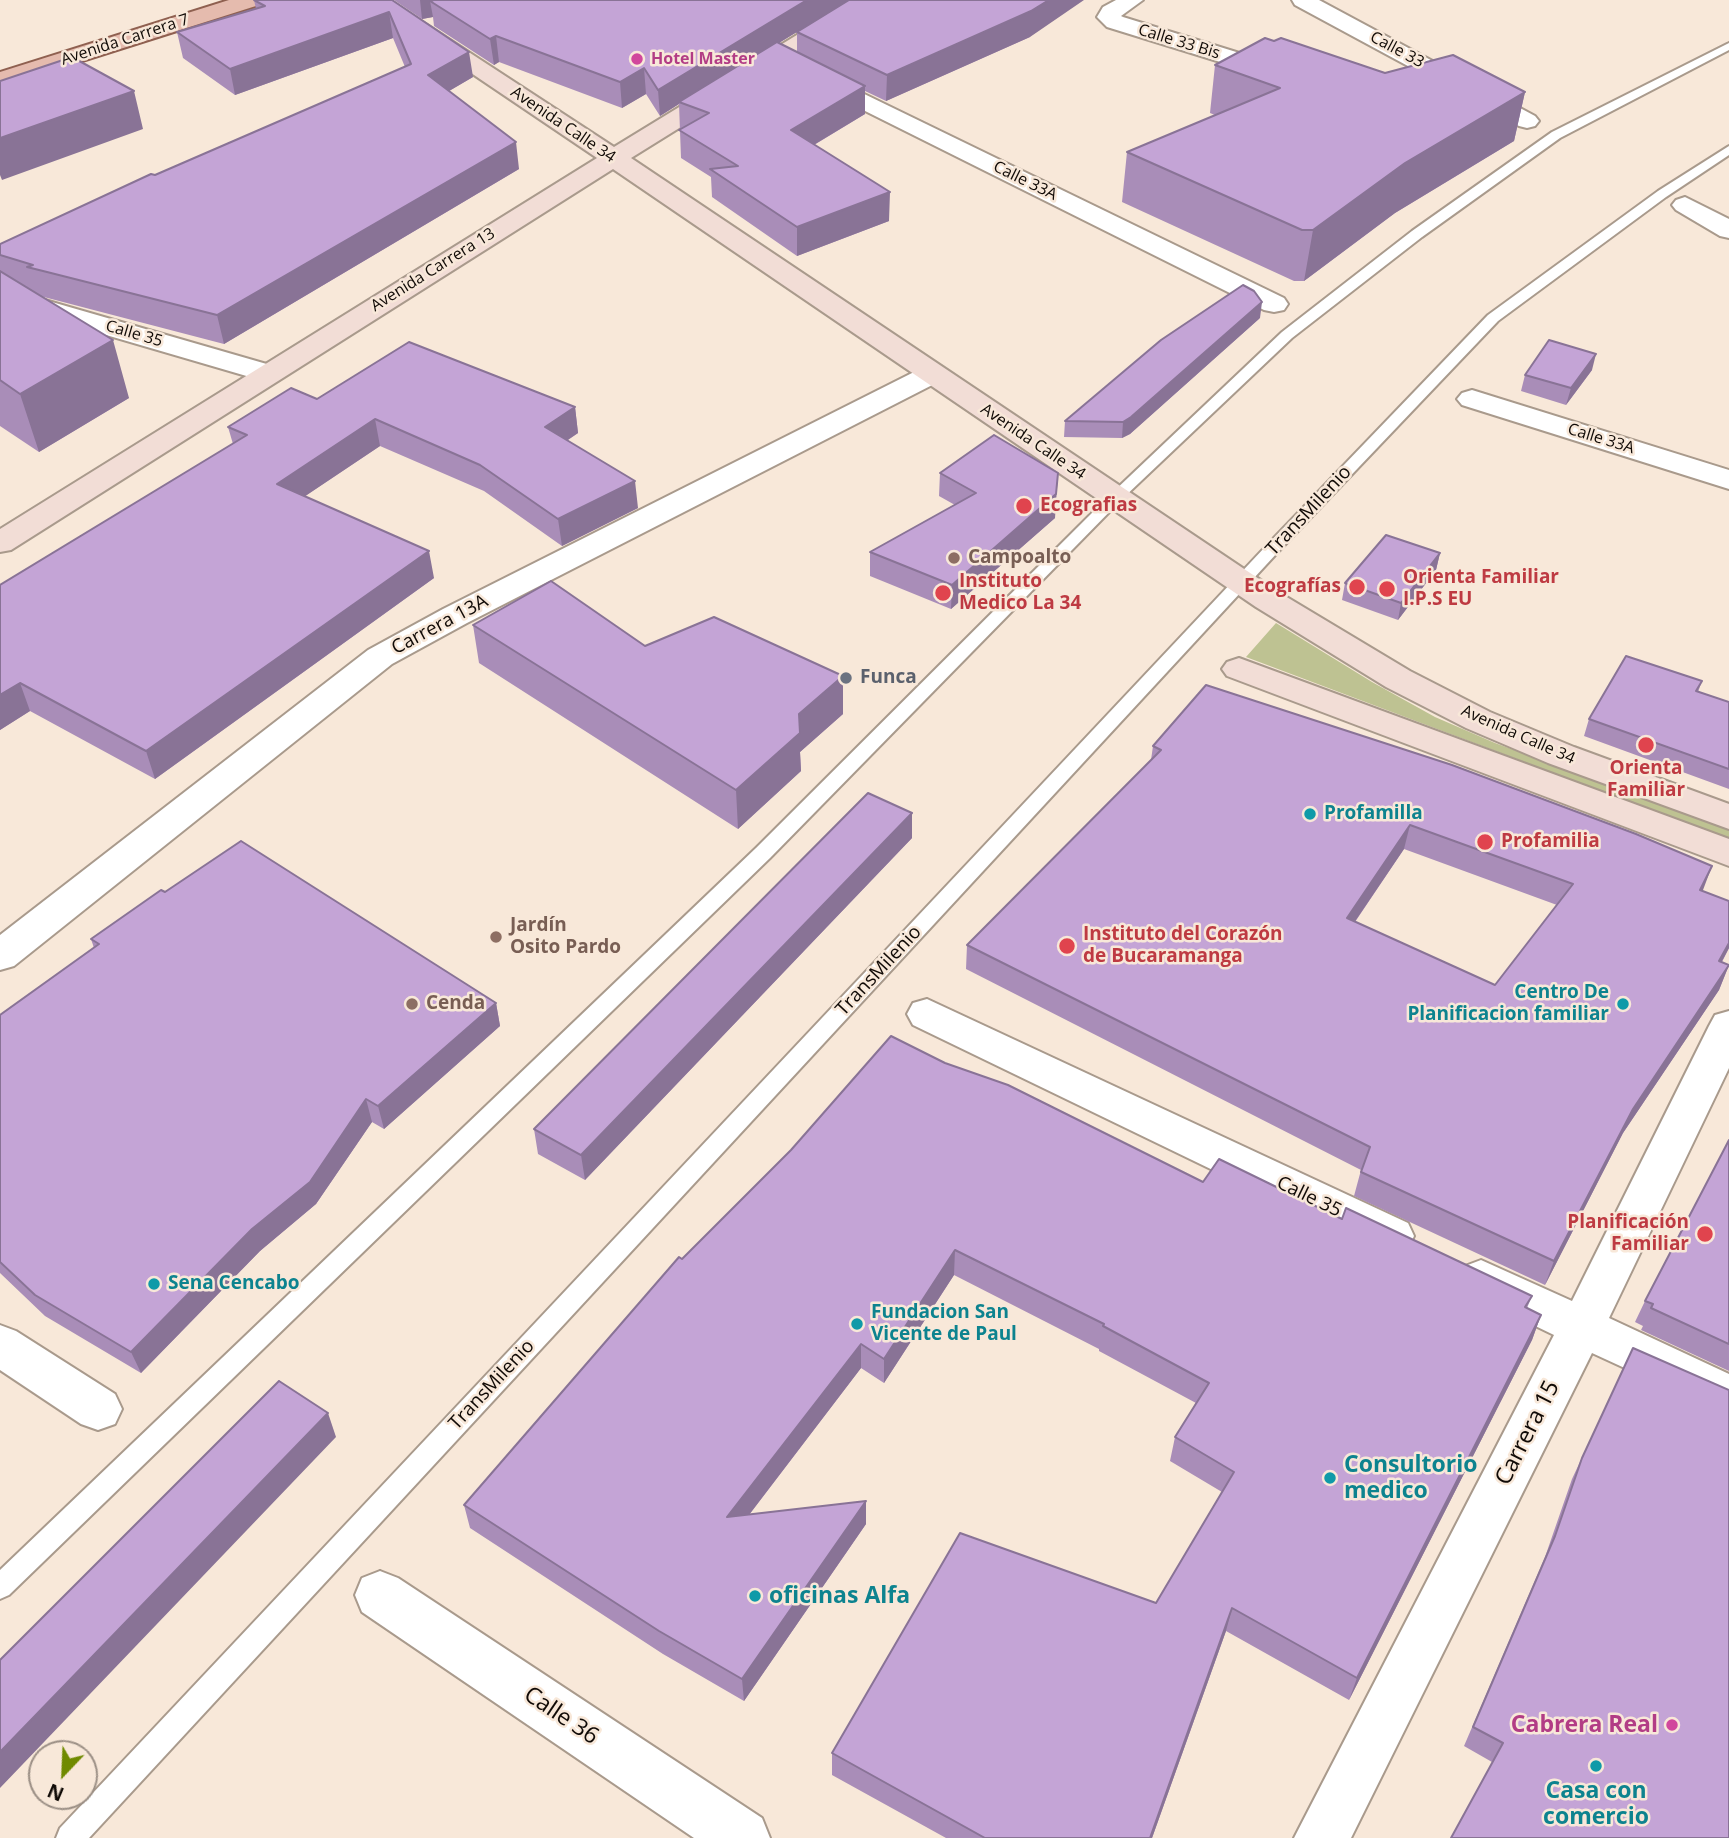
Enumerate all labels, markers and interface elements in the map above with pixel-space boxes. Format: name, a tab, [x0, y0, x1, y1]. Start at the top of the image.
street label: Avenida Carrera 7	[59, 10, 191, 70]
street label: Calle 33 Bis	[1136, 20, 1222, 64]
street label: Calle 33	[1367, 28, 1427, 72]
place label: Hotel Master	[651, 49, 755, 69]
marker: Hotel Master	[629, 51, 645, 67]
street label: Avenida Calle 34	[507, 83, 619, 167]
street label: Calle 33A	[990, 157, 1060, 205]
street label: Avenida Carrera 13	[367, 224, 499, 316]
street label: Calle 35	[103, 317, 165, 351]
street label: Avenida Calle 34	[977, 400, 1089, 484]
street label: Calle 33A	[1565, 420, 1637, 458]
street label: TransMilenio	[1262, 461, 1356, 561]
place label: Ecografias	[1040, 495, 1137, 517]
marker: Ecografias	[1014, 496, 1034, 516]
place label: Campoalto	[968, 547, 1071, 569]
marker: Campoalto	[946, 550, 962, 566]
place label: Orienta Familiar I.P.S EU	[1403, 567, 1559, 611]
place label: Instituto Medico La 34	[959, 571, 1081, 615]
place label: Ecografías	[1244, 576, 1341, 598]
marker: Ecografías	[1347, 577, 1367, 597]
marker: Orienta Familiar I.P.S EU	[1377, 579, 1397, 599]
marker: Instituto Medico La 34	[933, 583, 953, 603]
street label: Carrera 13A	[388, 590, 492, 660]
place label: Funca	[860, 667, 917, 689]
marker: Funca	[838, 670, 854, 686]
street label: Avenida Calle 34	[1458, 701, 1578, 769]
marker: Orienta Familiar	[1636, 735, 1656, 755]
place label: Orienta Familiar	[1607, 758, 1685, 802]
place label: Profamilla	[1324, 803, 1423, 825]
marker: Profamilla	[1302, 806, 1318, 822]
place label: Profamilia	[1501, 831, 1600, 853]
marker: Profamilia	[1475, 832, 1495, 852]
place label: Jardín Osito Pardo	[510, 915, 621, 959]
street label: TransMilenio	[832, 921, 926, 1021]
place label: Instituto del Corazón de Bucaramanga	[1083, 924, 1282, 968]
marker: Jardín Osito Pardo	[488, 929, 504, 945]
marker: Instituto del Corazón de Bucaramanga	[1057, 936, 1077, 956]
place label: Centro De Planificacion familiar	[1407, 982, 1609, 1026]
place label: Cenda	[426, 993, 485, 1015]
marker: Cenda	[404, 996, 420, 1012]
marker: Centro De Planificacion familiar	[1615, 996, 1631, 1012]
street label: Calle 35	[1273, 1172, 1345, 1222]
place label: Planificación Familiar	[1567, 1212, 1689, 1256]
marker: Planificación Familiar	[1695, 1224, 1715, 1244]
place label: Sena Cencabo	[168, 1273, 299, 1295]
marker: Sena Cencabo	[146, 1276, 162, 1292]
place label: Fundacion San Vicente de Paul	[871, 1302, 1017, 1346]
marker: Fundacion San Vicente de Paul	[849, 1316, 865, 1332]
street label: TransMilenio	[445, 1335, 539, 1435]
street label: Carrera 15	[1490, 1376, 1566, 1490]
place label: Consultorio medico	[1344, 1451, 1478, 1505]
marker: Consultorio medico	[1322, 1470, 1338, 1486]
place label: oficinas Alfa	[769, 1582, 910, 1610]
marker: oficinas Alfa	[747, 1588, 763, 1604]
street label: Calle 36	[518, 1681, 604, 1751]
place label: Cabrera Real	[1511, 1711, 1658, 1739]
marker: Cabrera Real	[1664, 1717, 1680, 1733]
north arrow	[28, 1740, 98, 1810]
marker: Casa con comercio	[1588, 1758, 1604, 1774]
place label: Casa con comercio	[1543, 1777, 1649, 1831]
text: N	[43, 1778, 68, 1807]

